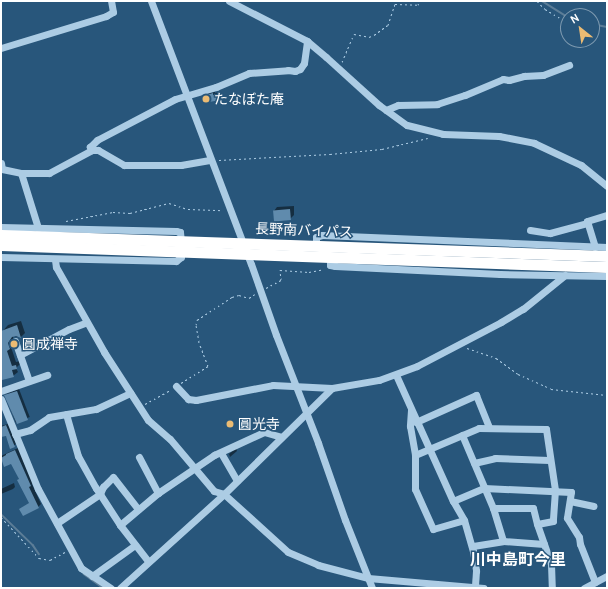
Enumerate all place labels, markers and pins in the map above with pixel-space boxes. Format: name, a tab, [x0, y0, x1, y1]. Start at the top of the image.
place label: たなぼた庵	[214, 91, 284, 107]
marker: たなぼた庵	[201, 94, 211, 104]
place label: 圓成禅寺	[22, 336, 78, 352]
marker: 圓成禅寺	[9, 339, 19, 349]
place label: 圓光寺	[238, 416, 280, 432]
marker: 圓光寺	[225, 419, 235, 429]

